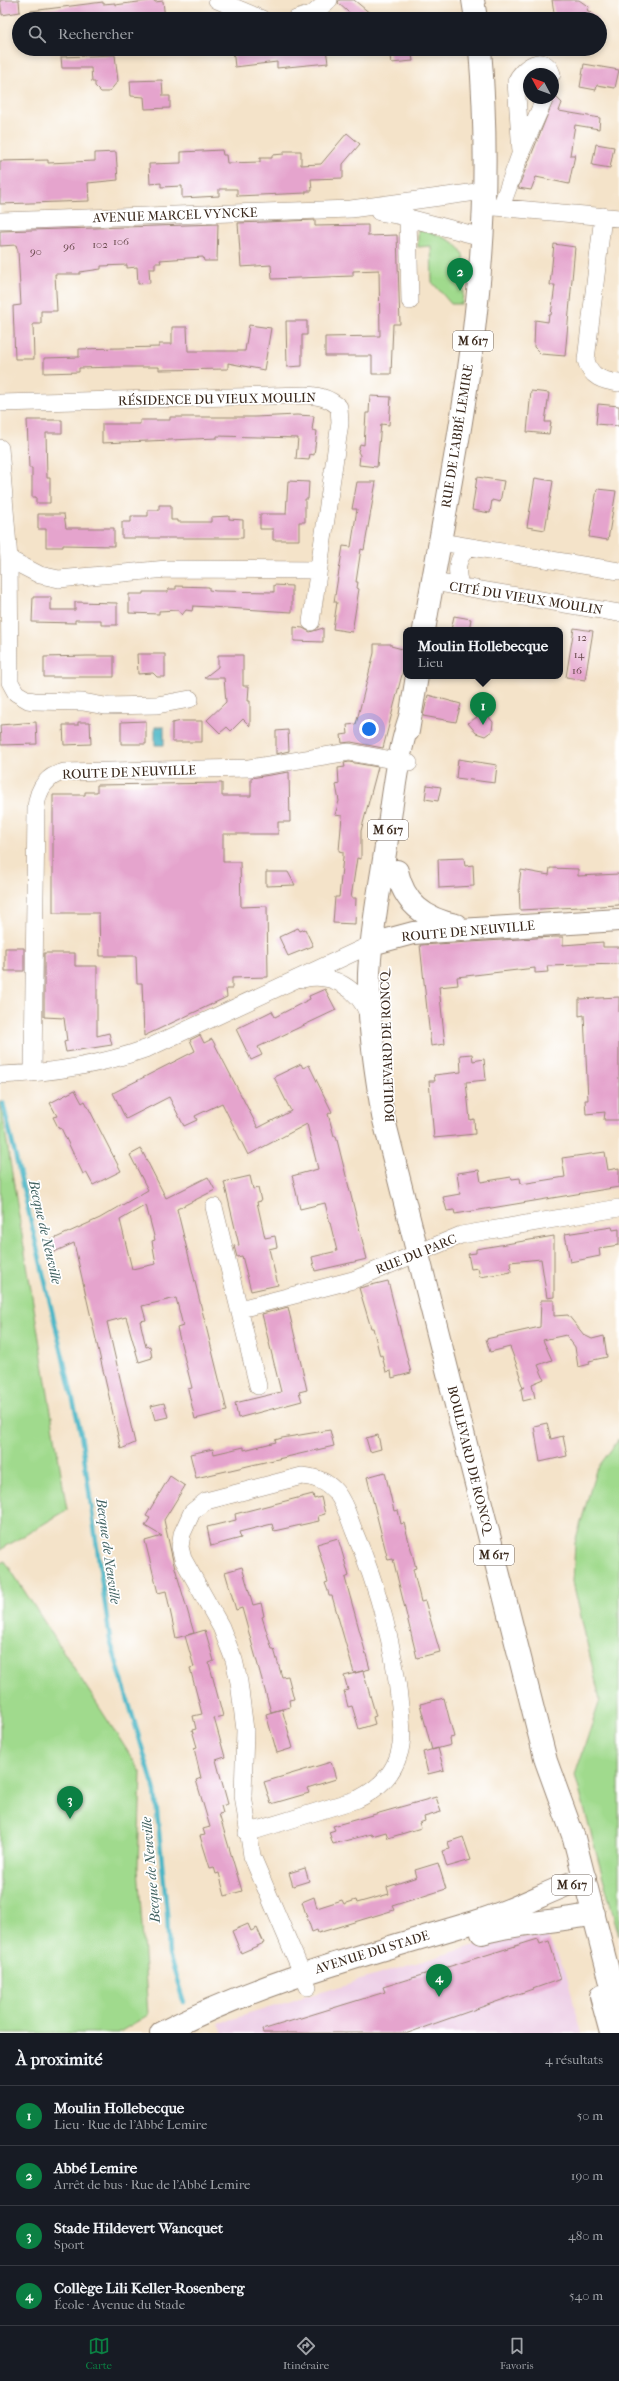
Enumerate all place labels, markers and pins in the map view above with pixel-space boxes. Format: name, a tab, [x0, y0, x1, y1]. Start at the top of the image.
pin: 2	[447, 258, 473, 291]
pin: 1	[470, 692, 496, 725]
pin: 3	[57, 1786, 83, 1819]
pin: 4	[426, 1964, 452, 1997]

